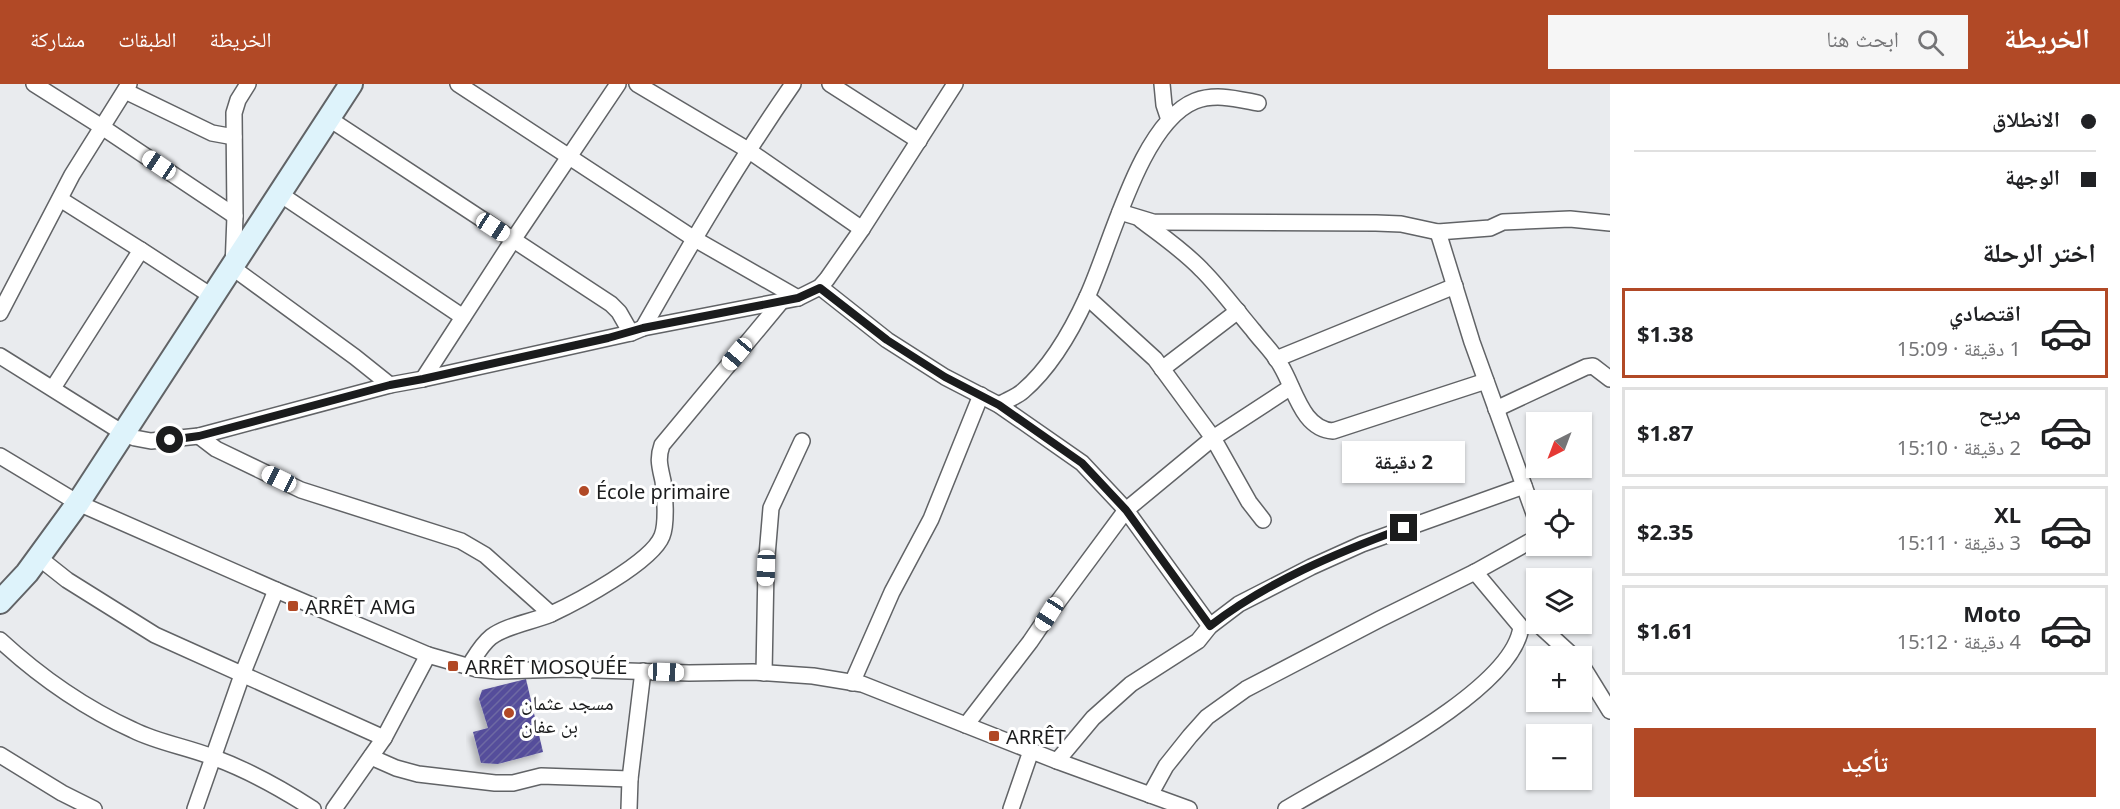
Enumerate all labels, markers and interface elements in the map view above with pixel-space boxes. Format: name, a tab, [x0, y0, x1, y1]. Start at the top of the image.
search box	[1548, 15, 1968, 69]
text: الخريطة	[2004, 18, 2090, 56]
text: ابحث هنا	[1826, 23, 1899, 53]
text: مشاركة	[30, 25, 85, 53]
text: الطبقات	[118, 25, 177, 53]
text: الخريطة	[210, 25, 271, 53]
icon: search	[1914, 26, 1947, 59]
text: الانطلاق	[1992, 103, 2060, 133]
car	[139, 147, 179, 183]
text: الوجهة	[2005, 161, 2060, 191]
car	[473, 210, 513, 244]
text: اختر الرحلة	[1982, 233, 2096, 270]
text: اقتصادي	[1949, 297, 2021, 327]
icon: car	[2039, 306, 2093, 360]
text: $1.38	[1637, 318, 1694, 348]
car	[719, 334, 755, 374]
text: 1 دقيقة · 15:09	[1897, 335, 2021, 362]
text: مريح	[1978, 396, 2021, 426]
icon: car	[2039, 405, 2093, 459]
north arrow	[1526, 412, 1592, 478]
map controls	[1526, 412, 1592, 790]
text: $1.87	[1637, 417, 1694, 447]
route start	[156, 426, 183, 453]
text: 2 دقيقة · 15:10	[1897, 434, 2021, 461]
callout: 2 دقيقة	[1342, 441, 1466, 483]
text: 2 دقيقة	[1374, 448, 1433, 475]
car	[259, 463, 299, 495]
place label: École primaire	[596, 478, 730, 505]
marker: École primaire	[577, 484, 591, 498]
button: locate	[1526, 490, 1592, 556]
text: XL	[1994, 499, 2021, 529]
icon: car	[2039, 504, 2093, 558]
route end	[1390, 514, 1417, 541]
text: $2.35	[1637, 516, 1694, 546]
text: 3 دقيقة · 15:11	[1897, 529, 2021, 556]
car	[756, 550, 776, 586]
button: layers	[1526, 568, 1592, 634]
place label: ARRÊT AMG	[305, 593, 416, 620]
car	[1032, 594, 1066, 634]
text: Moto	[1963, 598, 2021, 628]
marker: ARRÊT AMG	[286, 599, 300, 613]
icon: car	[2039, 603, 2093, 657]
text: $1.61	[1637, 615, 1694, 645]
text: 4 دقيقة · 15:12	[1897, 628, 2021, 655]
button: +	[1526, 646, 1592, 712]
place label: ARRÊT MOSQUÉE	[465, 653, 627, 680]
marker: ARRÊT MOSQUÉE	[446, 659, 460, 673]
car	[648, 662, 684, 682]
place label: مسجد عثمان بن عفان	[521, 689, 614, 739]
marker: مسجد عثمان بن عفان	[502, 706, 516, 720]
place label: ARRÊT	[1006, 723, 1066, 750]
button: −	[1526, 724, 1592, 790]
button: تأكيد	[1634, 728, 2096, 797]
marker: ARRÊT	[987, 729, 1001, 743]

